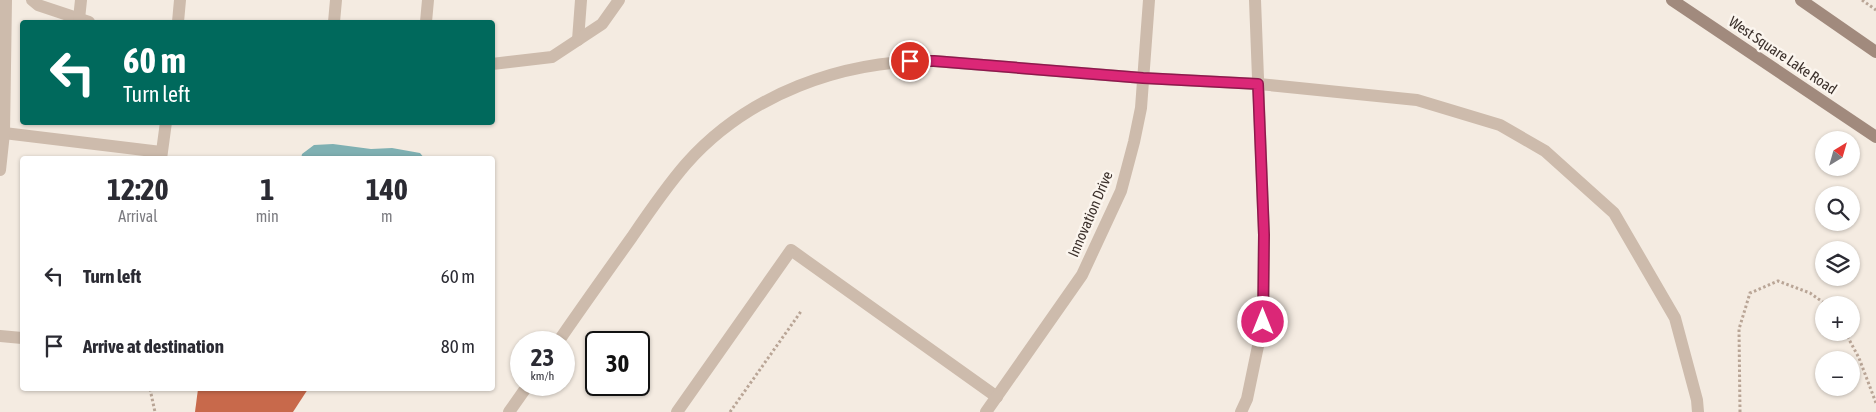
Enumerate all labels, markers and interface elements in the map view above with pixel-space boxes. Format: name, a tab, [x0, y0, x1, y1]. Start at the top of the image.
street label: West Square Lake Road	[1726, 13, 1840, 97]
icon: left	[40, 40, 105, 105]
text: 60 m	[123, 40, 186, 80]
pin	[889, 40, 931, 82]
icon: arrive	[896, 47, 924, 75]
text: Turn left	[123, 81, 190, 107]
north arrow	[1815, 131, 1860, 176]
map controls	[1815, 131, 1860, 396]
street label: Innovation Drive	[1064, 168, 1116, 259]
text: 12:20	[107, 172, 169, 206]
text: 1	[260, 172, 274, 206]
text: 140	[366, 172, 408, 206]
button: search	[1815, 186, 1860, 231]
text: Arrival	[118, 207, 157, 225]
text: min	[256, 207, 279, 225]
text: m	[381, 207, 393, 225]
button: layers	[1815, 241, 1860, 286]
icon: left	[40, 262, 68, 290]
text: Turn left	[83, 265, 141, 287]
text: 60 m	[441, 265, 475, 287]
position arrow	[1236, 295, 1288, 347]
button: +	[1815, 296, 1860, 341]
speed limit sign: 30	[585, 331, 650, 396]
icon: arrive	[40, 332, 68, 360]
text: Arrive at destination	[83, 335, 224, 357]
text: 80 m	[441, 335, 475, 357]
text: 23	[531, 343, 554, 371]
button: −	[1815, 351, 1860, 396]
text: km/h	[531, 369, 554, 383]

